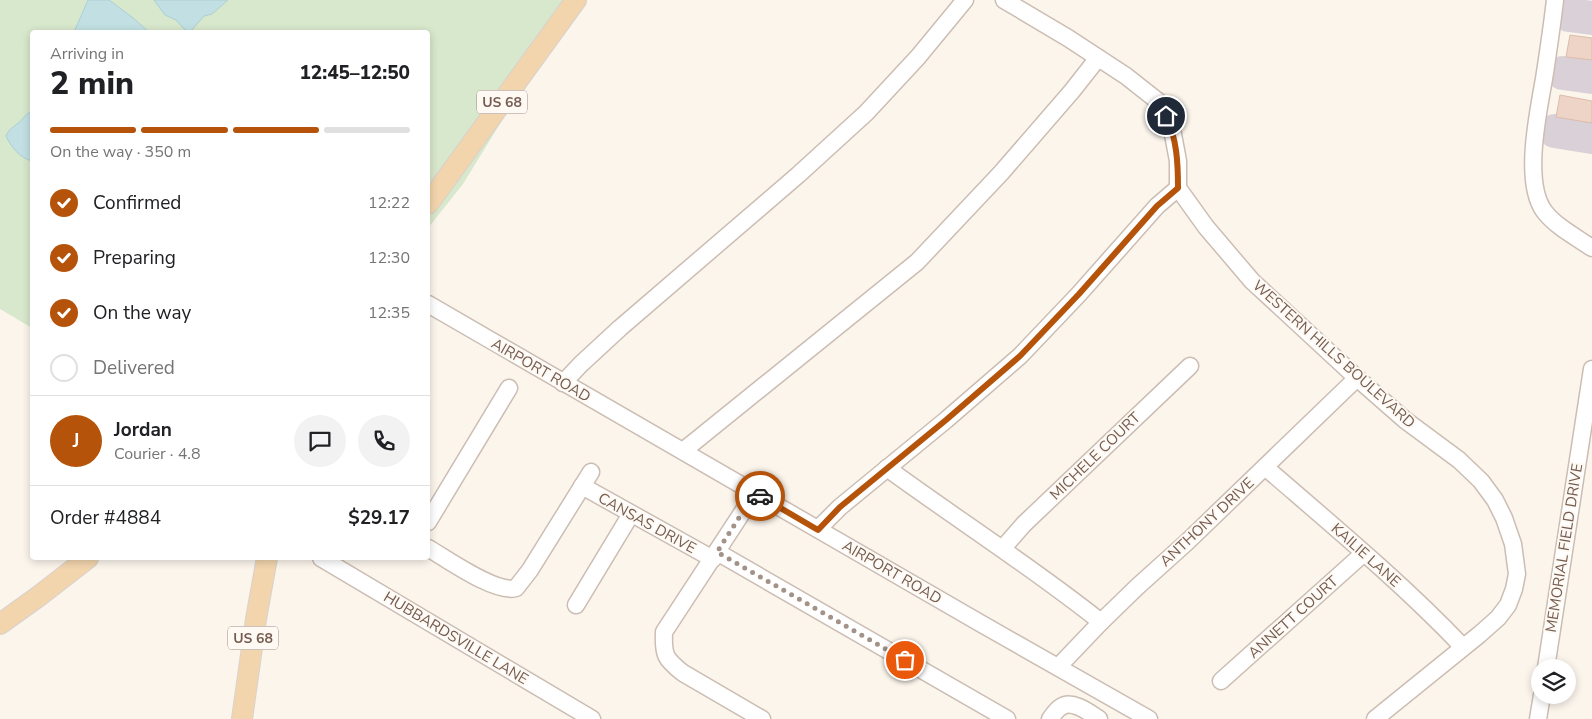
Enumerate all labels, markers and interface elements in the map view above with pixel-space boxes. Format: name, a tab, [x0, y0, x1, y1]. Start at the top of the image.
text: Arriving in	[50, 43, 124, 65]
text: 12:45–12:50	[299, 60, 410, 86]
text: 2 min	[50, 62, 134, 105]
road number: US 68	[477, 90, 527, 114]
pin	[1145, 95, 1187, 137]
icon: home	[1152, 102, 1180, 130]
text: On the way · 350 m	[50, 141, 191, 163]
icon: check	[50, 189, 78, 217]
text: Confirmed	[93, 190, 181, 216]
text: 12:22	[368, 192, 410, 214]
icon: check	[50, 244, 78, 272]
text: Preparing	[93, 245, 176, 271]
text: 12:30	[368, 247, 410, 269]
street label: WESTERN HILLS BOULEVARD	[1248, 276, 1420, 432]
icon: check	[50, 299, 78, 327]
text: On the way	[93, 300, 191, 326]
text: 12:35	[368, 302, 410, 324]
street label: AIRPORT ROAD	[488, 333, 594, 407]
text: Delivered	[93, 355, 175, 381]
street label: MICHELE COURT	[1045, 408, 1145, 504]
button: chat	[294, 415, 346, 467]
button: phone	[358, 415, 410, 467]
text: Jordan	[114, 417, 172, 443]
text: J	[73, 428, 79, 454]
text: Courier · 4.8	[114, 443, 200, 465]
street label: MEMORIAL FIELD DRIVE	[1541, 462, 1587, 634]
courier	[735, 471, 785, 521]
street label: ANTHONY DRIVE	[1156, 473, 1258, 571]
icon: car	[746, 482, 774, 510]
street label: CANSAS DRIVE	[594, 488, 700, 558]
text: Order #4884	[50, 505, 161, 531]
text: $29.17	[348, 505, 410, 531]
street label: KAILIE LANE	[1327, 518, 1405, 592]
street label: AIRPORT ROAD	[839, 535, 945, 609]
street label: ANNETT COURT	[1244, 571, 1342, 663]
street label: HUBBARDSVILLE LANE	[380, 587, 532, 689]
road number: US 68	[228, 626, 278, 650]
pin	[884, 639, 926, 681]
icon: bag	[891, 646, 919, 674]
map controls	[1531, 659, 1576, 704]
button: layers	[1531, 659, 1576, 704]

